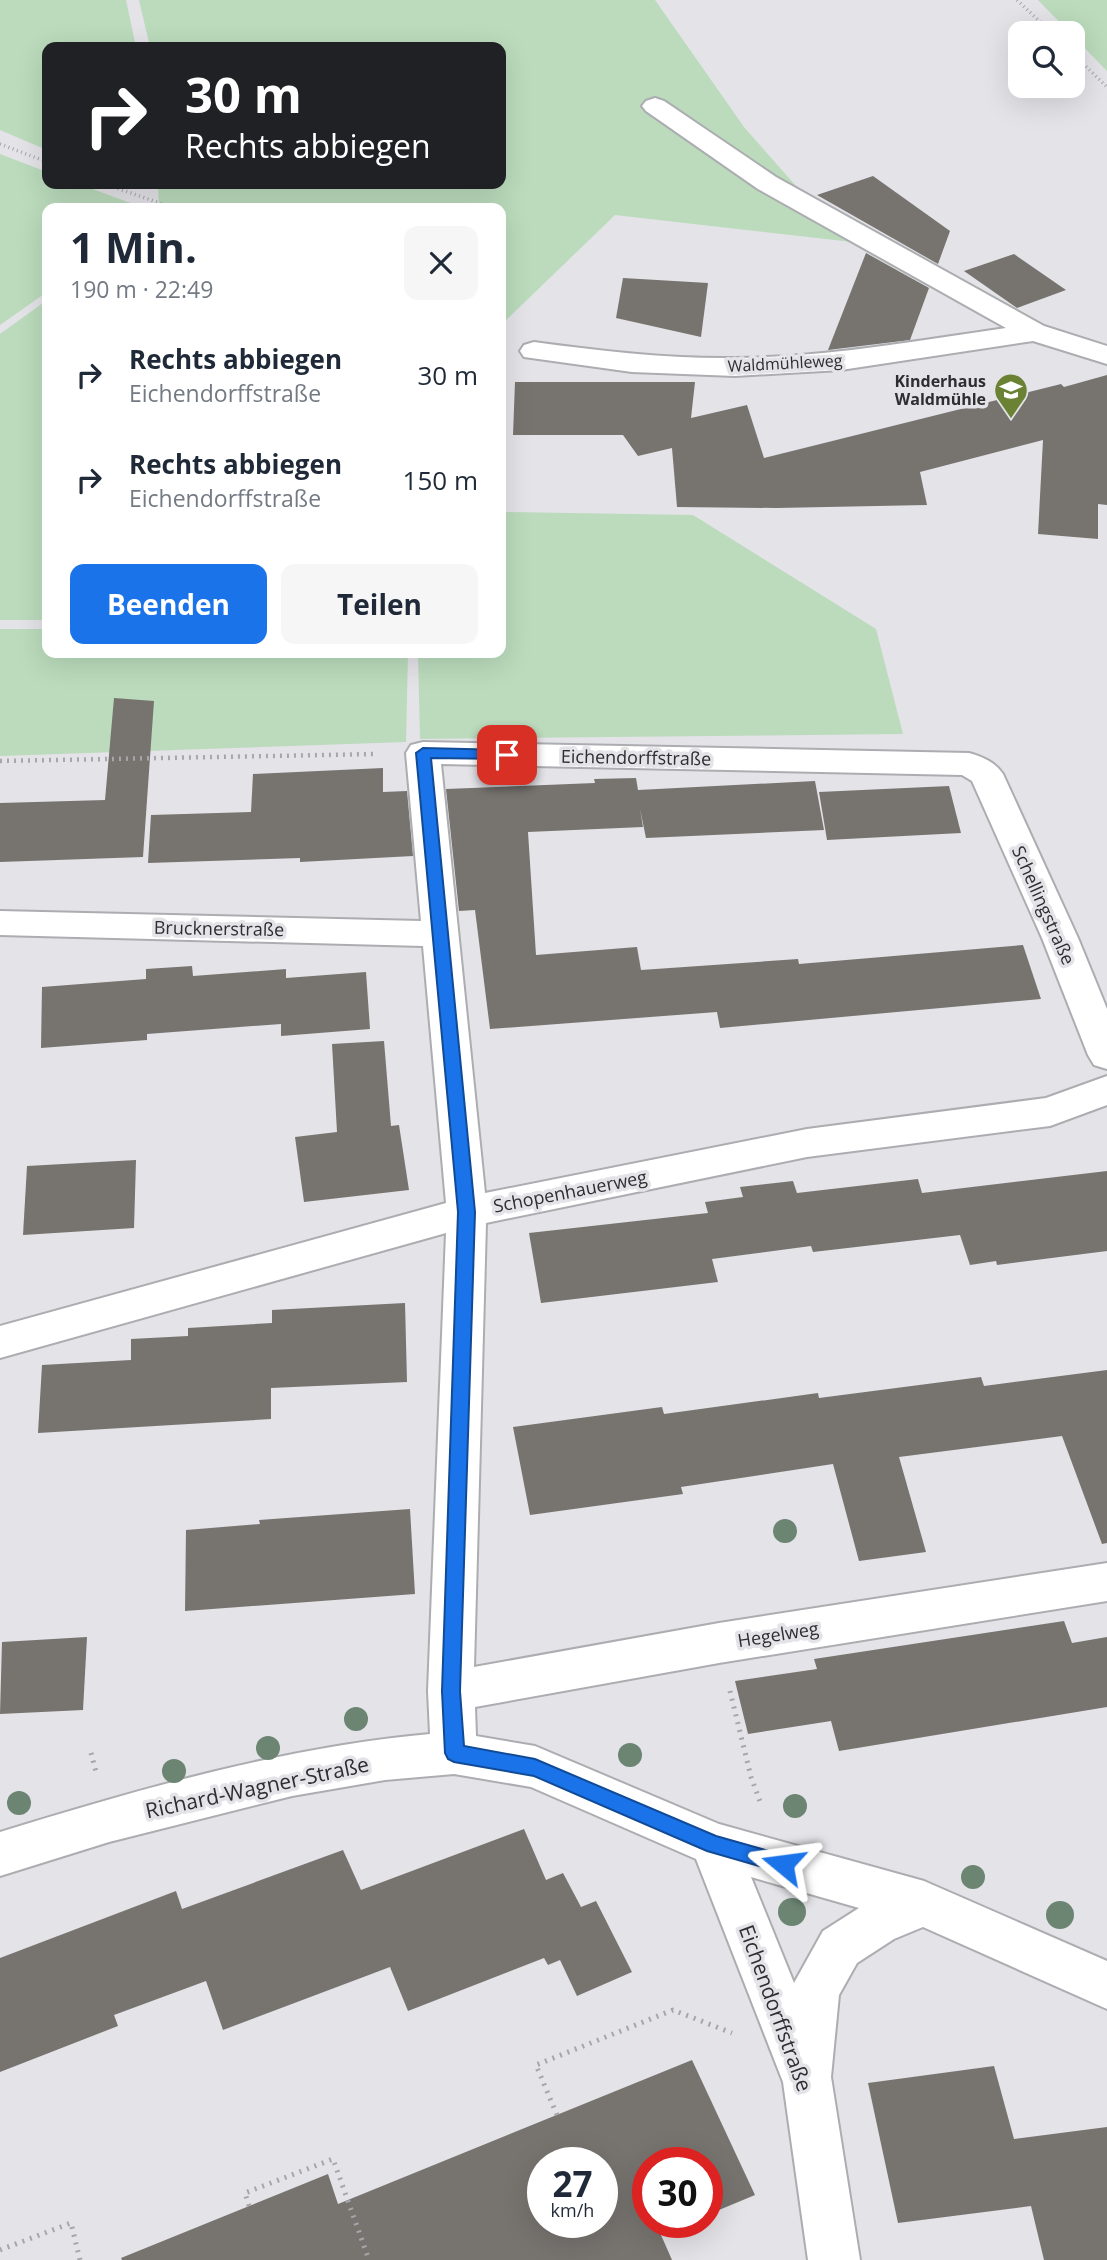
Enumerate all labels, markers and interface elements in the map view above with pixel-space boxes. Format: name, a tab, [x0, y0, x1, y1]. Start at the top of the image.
map controls	[1008, 21, 1085, 98]
button: search	[1008, 21, 1085, 98]
text: 30 m	[185, 61, 302, 127]
icon: right	[70, 70, 161, 161]
text: Rechts abbiegen	[185, 124, 431, 167]
text: 1 Min.	[70, 218, 197, 275]
button: close	[404, 226, 478, 300]
text: 190 m · 22:49	[70, 273, 213, 305]
text: Rechts abbiegen	[129, 341, 342, 377]
street label: Waldmühleweg	[727, 349, 843, 377]
icon: right	[70, 356, 108, 394]
text: 30 m	[417, 357, 478, 393]
place label: Kinderhaus Waldmühle	[894, 370, 986, 410]
school or university icon: Kinderhaus Waldmühle	[992, 371, 1030, 420]
text: Eichendorffstraße	[129, 377, 321, 409]
text: Rechts abbiegen	[129, 446, 342, 482]
icon: right	[70, 461, 108, 499]
text: 150 m	[403, 462, 478, 498]
text: Eichendorffstraße	[129, 482, 321, 514]
button: Beenden	[70, 564, 267, 644]
button: Teilen	[281, 564, 478, 644]
pin	[477, 725, 537, 785]
icon: arrive	[488, 736, 526, 774]
street label: Eichendorffstraße	[561, 744, 711, 770]
street label: Schellingstraße	[1007, 842, 1081, 968]
street label: Brucknerstraße	[154, 915, 284, 941]
street label: Schopenhauerweg	[491, 1164, 649, 1218]
street label: Hegelweg	[736, 1616, 820, 1652]
street label: Richard-Wagner-Straße	[143, 1750, 371, 1824]
position arrow	[746, 1827, 820, 1901]
street label: Eichendorffstraße	[733, 1921, 819, 2095]
speed limit sign: 30	[632, 2147, 723, 2238]
text: 27	[552, 2160, 593, 2207]
text: km/h	[551, 2198, 594, 2222]

